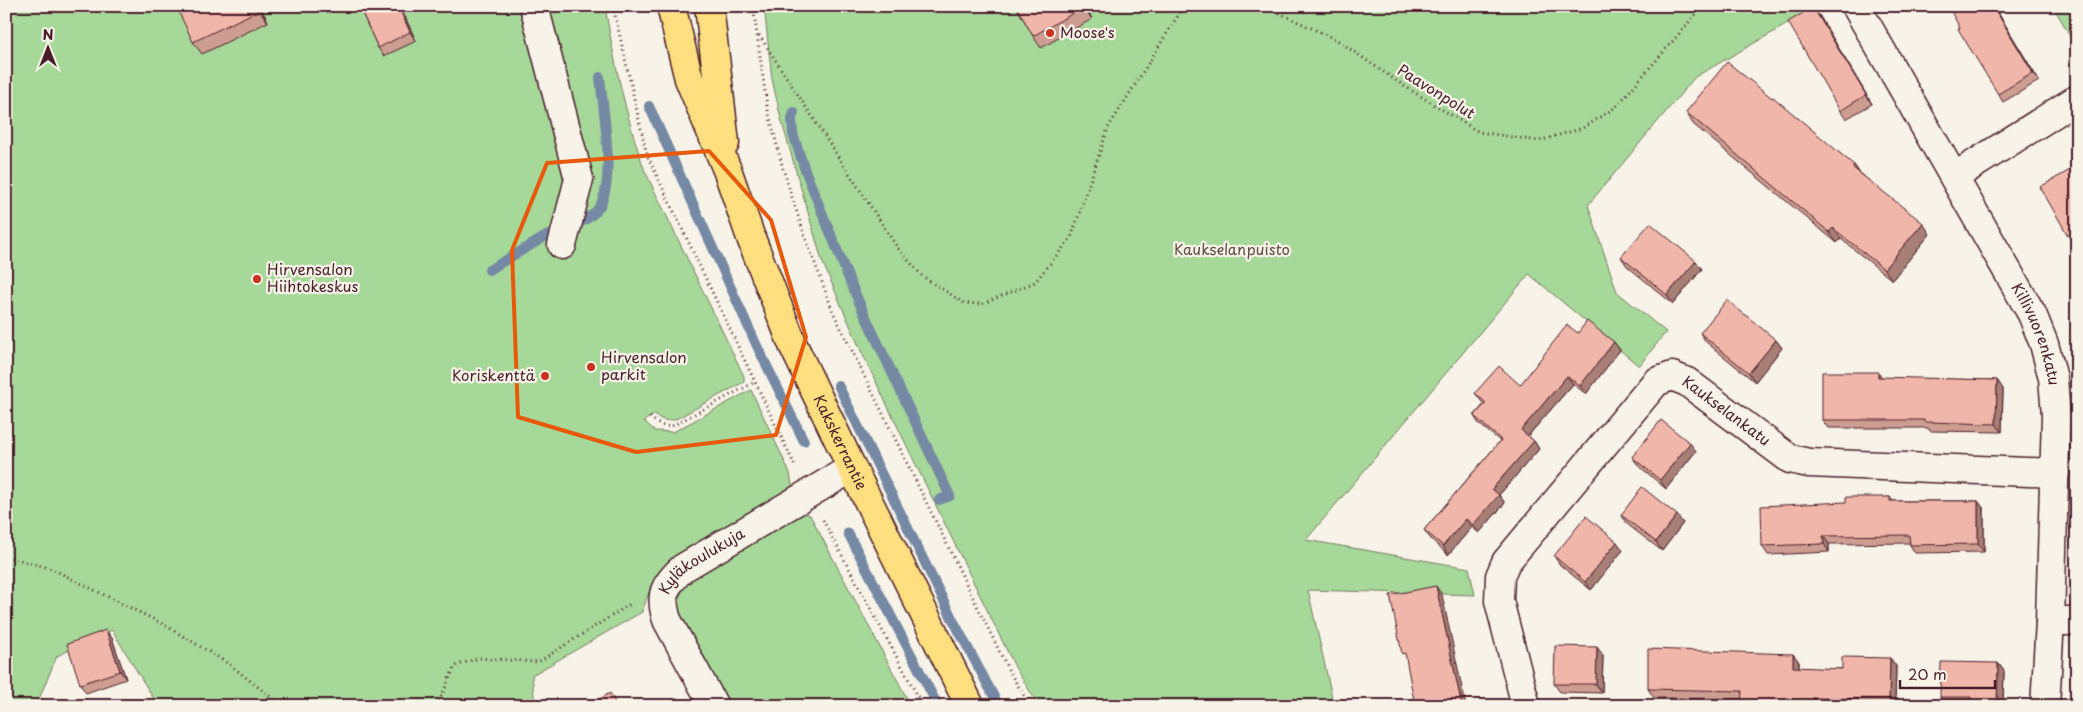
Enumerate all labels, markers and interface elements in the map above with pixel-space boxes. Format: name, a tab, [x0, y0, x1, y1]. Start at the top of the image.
place label: Moose's	[1060, 20, 1115, 43]
north arrow	[22, 22, 72, 72]
text: N	[42, 24, 54, 45]
marker: Moose's	[1044, 27, 1056, 39]
street label: Paavonpolut	[1393, 58, 1480, 124]
park label: Kaukselanpuisto	[1174, 237, 1290, 260]
place label: Hirvensalon Hiihtokeskus	[267, 257, 359, 297]
marker: Hirvensalon Hiihtokeskus	[251, 273, 263, 285]
street label: Killivuorenkatu	[2006, 278, 2067, 386]
place label: Hirvensalon parkit	[601, 345, 687, 385]
marker: Hirvensalon parkit	[585, 361, 597, 373]
place label: Koriskenttä	[452, 363, 536, 386]
street label: Kaukselankatu	[1678, 369, 1776, 451]
marker: Koriskenttä	[539, 370, 551, 382]
street label: Kakskerrantie	[808, 390, 874, 493]
street label: Kyläkoulukuja	[652, 521, 749, 598]
scale bar	[1900, 657, 1996, 689]
text: 20 m	[1908, 662, 1947, 685]

